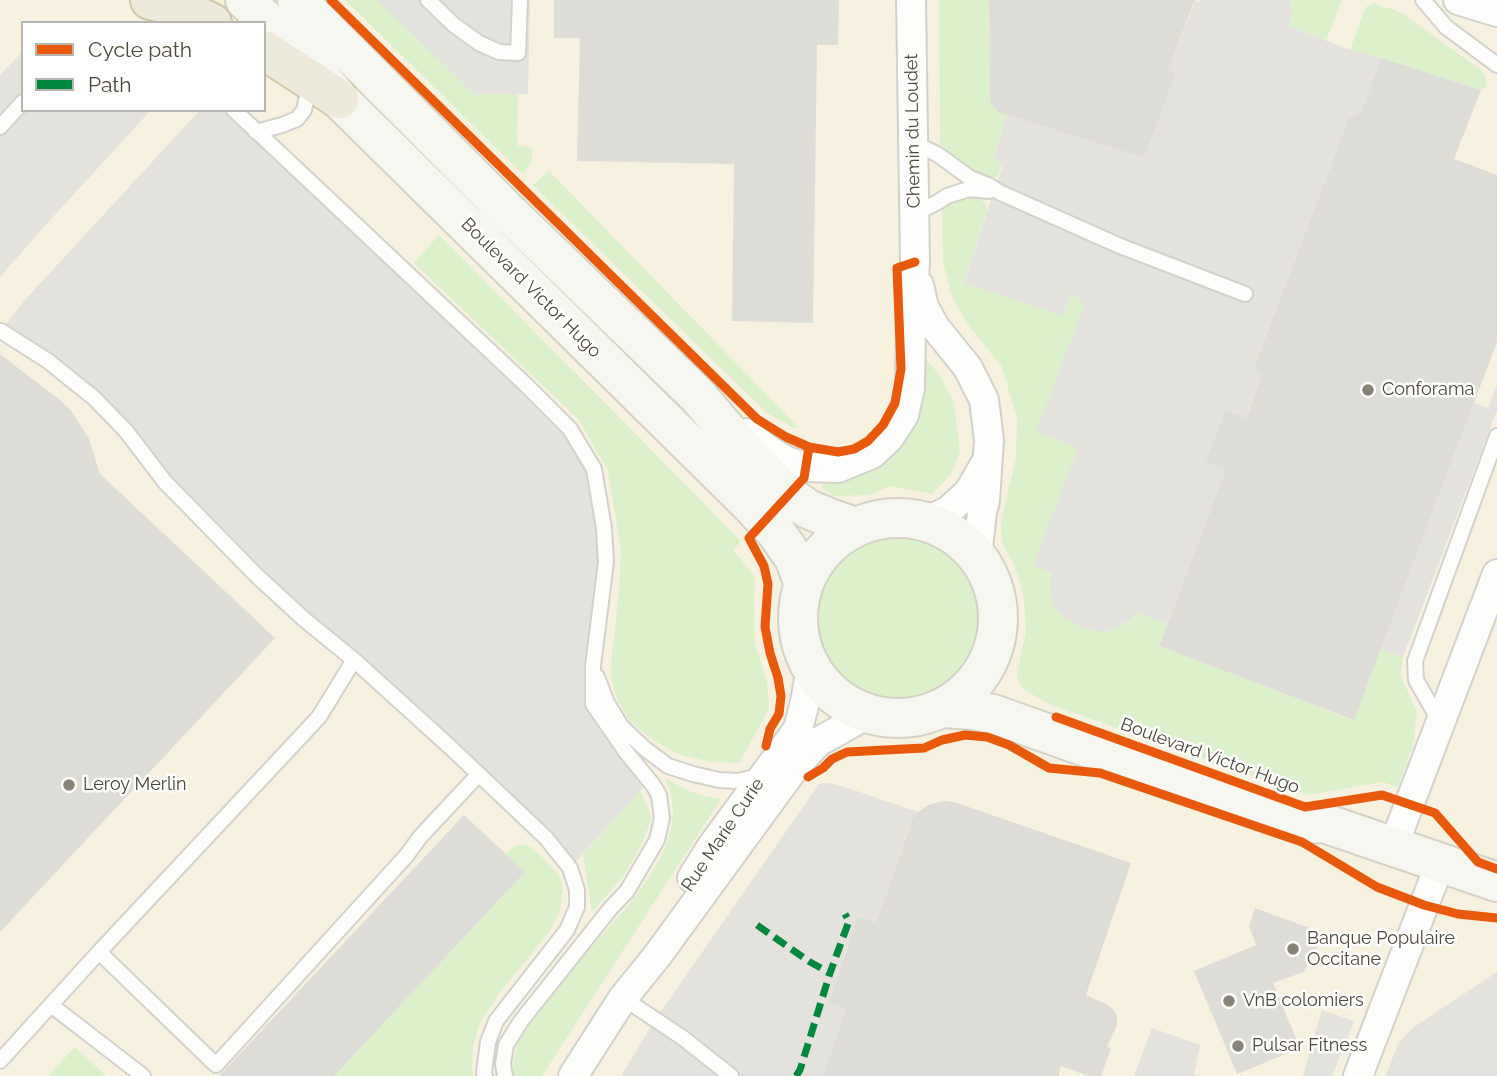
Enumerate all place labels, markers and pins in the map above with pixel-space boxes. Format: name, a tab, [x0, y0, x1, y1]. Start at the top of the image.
place label: Conforama	[1382, 379, 1474, 401]
marker: Conforama	[1360, 382, 1376, 398]
place label: Leroy Merlin	[83, 774, 186, 796]
marker: Leroy Merlin	[61, 777, 77, 793]
place label: Banque Populaire Occitane	[1307, 928, 1455, 970]
marker: Banque Populaire Occitane	[1285, 941, 1301, 957]
place label: VnB colomiers	[1243, 990, 1364, 1012]
marker: VnB colomiers	[1221, 993, 1237, 1009]
place label: Pulsar Fitness	[1252, 1035, 1367, 1057]
marker: Pulsar Fitness	[1230, 1038, 1246, 1054]

